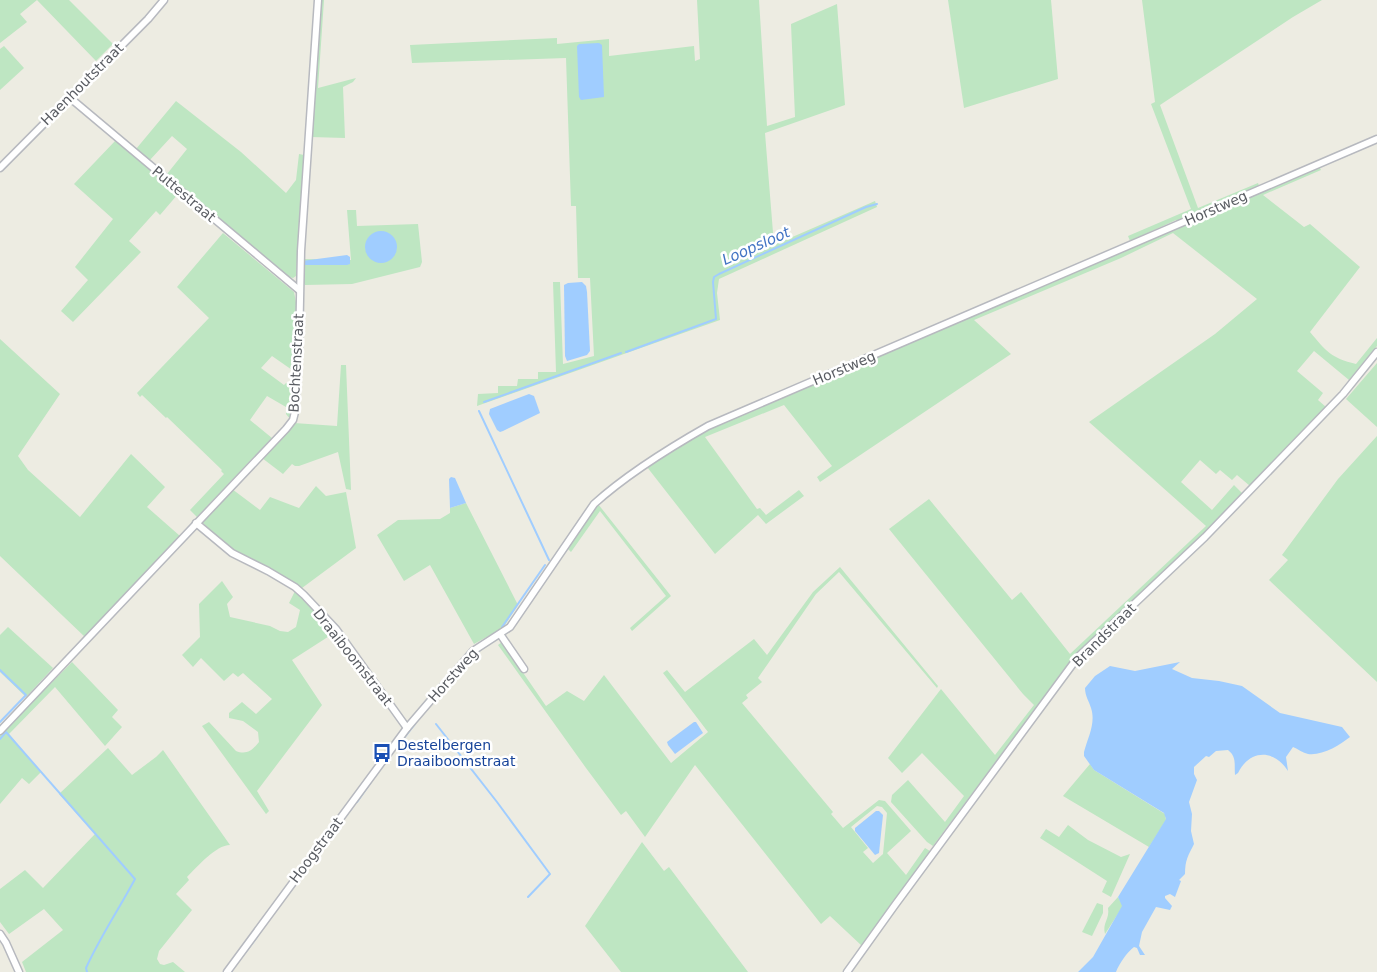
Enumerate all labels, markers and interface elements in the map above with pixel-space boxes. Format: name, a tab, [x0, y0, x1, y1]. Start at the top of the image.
street label: Haenhoutstraat	[38, 39, 127, 128]
street label: Puttestraat	[149, 163, 219, 225]
street label: Horstweg	[1182, 187, 1250, 229]
water label: Loopsloot	[719, 223, 794, 269]
street label: Bochtenstraat	[285, 313, 307, 413]
street label: Horstweg	[810, 348, 878, 388]
street label: Brandstraat	[1069, 600, 1139, 670]
street label: Draaiboomstraat	[310, 605, 396, 709]
street label: Horstweg	[425, 645, 481, 705]
place label: Destelbergen Draaiboomstraat	[397, 737, 516, 769]
bus stop icon: Destelbergen Draaiboomstraat	[371, 742, 393, 764]
street label: Hoogstraat	[286, 814, 346, 886]

